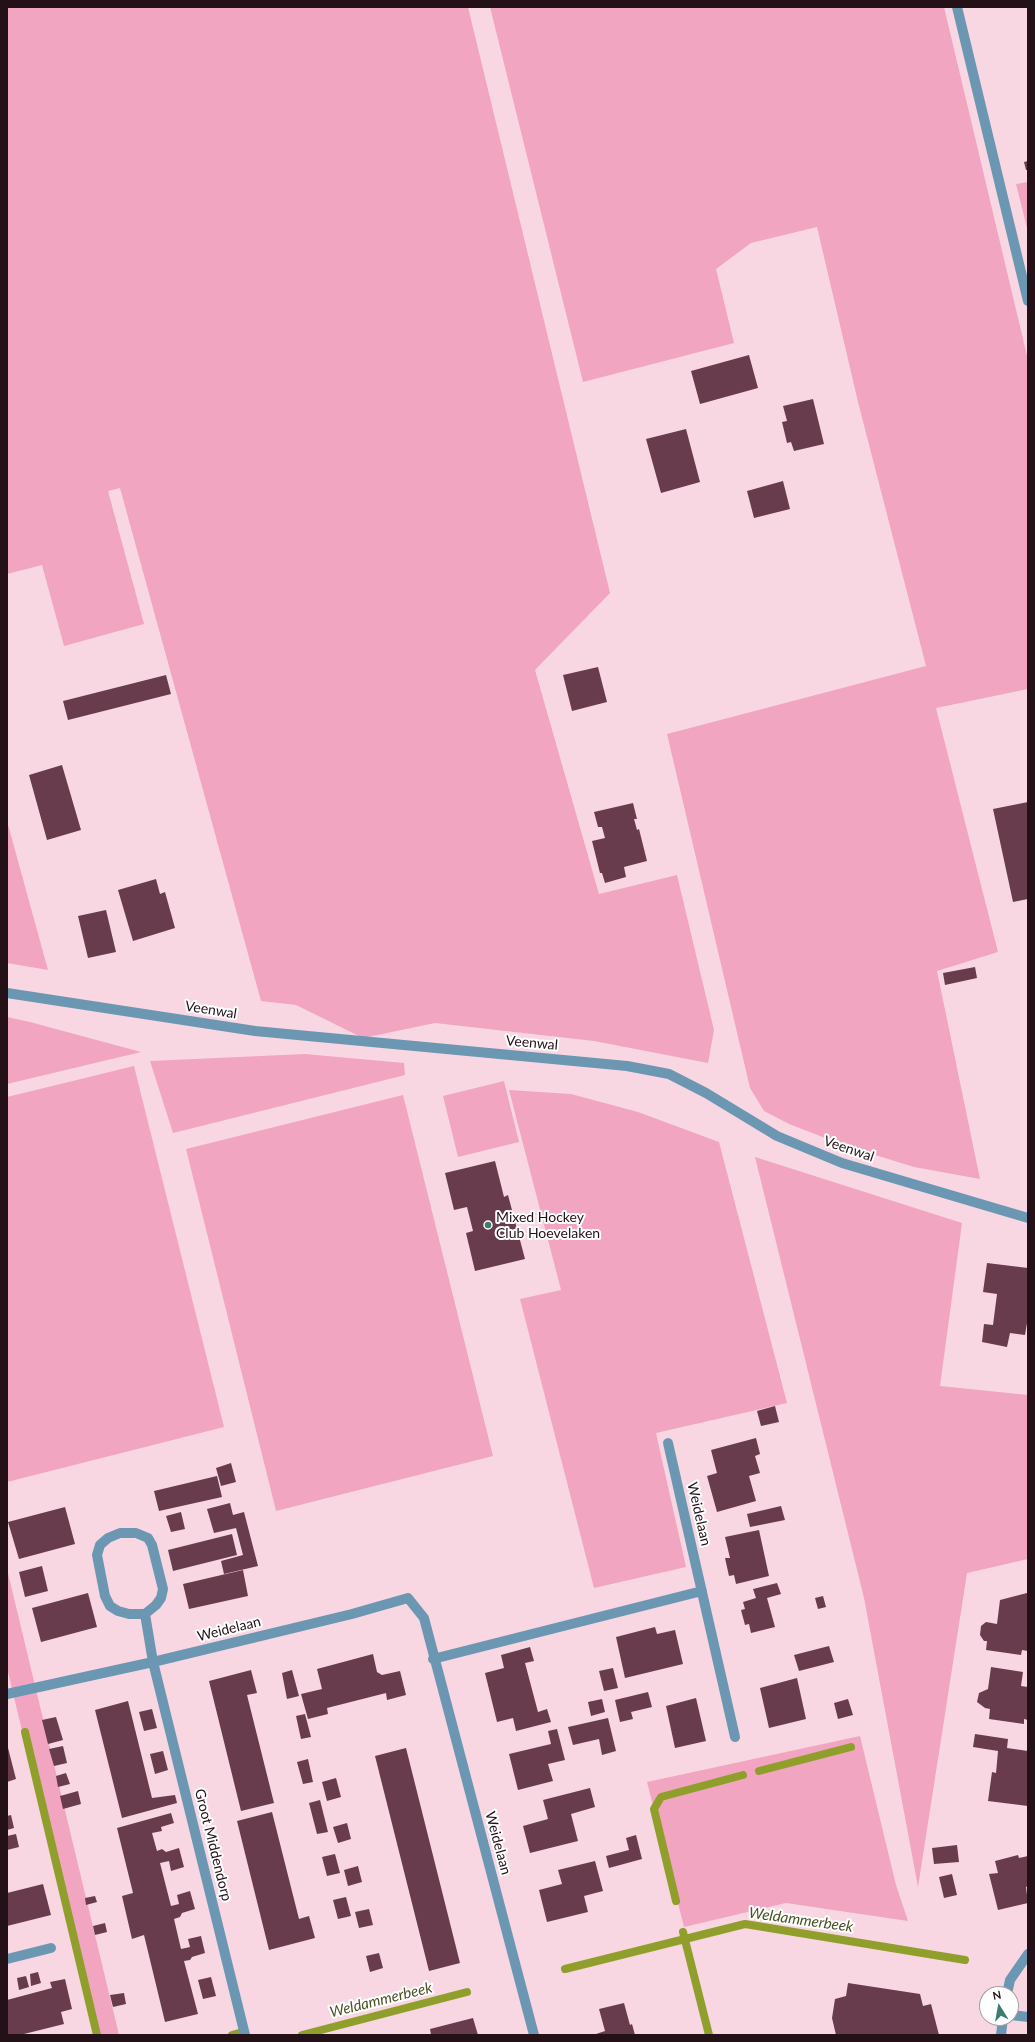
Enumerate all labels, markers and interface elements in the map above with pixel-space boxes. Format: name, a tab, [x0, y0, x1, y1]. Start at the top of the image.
street label: Veenwal	[184, 998, 238, 1022]
street label: Veenwal	[505, 1032, 559, 1054]
street label: Veenwal	[822, 1133, 876, 1165]
place label: Mixed Hockey Club Hoevelaken	[496, 1209, 600, 1242]
marker: Mixed Hockey Club Hoevelaken	[483, 1220, 493, 1230]
street label: Weidelaan	[684, 1481, 714, 1547]
street label: Weidelaan	[196, 1613, 262, 1645]
street label: Groot Middendorp	[191, 1787, 235, 1903]
street label: Weidelaan	[482, 1810, 514, 1876]
water label: Weldammerbeek	[748, 1904, 854, 1936]
water label: Weldammerbeek	[328, 1979, 434, 2021]
north arrow	[979, 1986, 1019, 2026]
text: N	[991, 1988, 1002, 2002]

